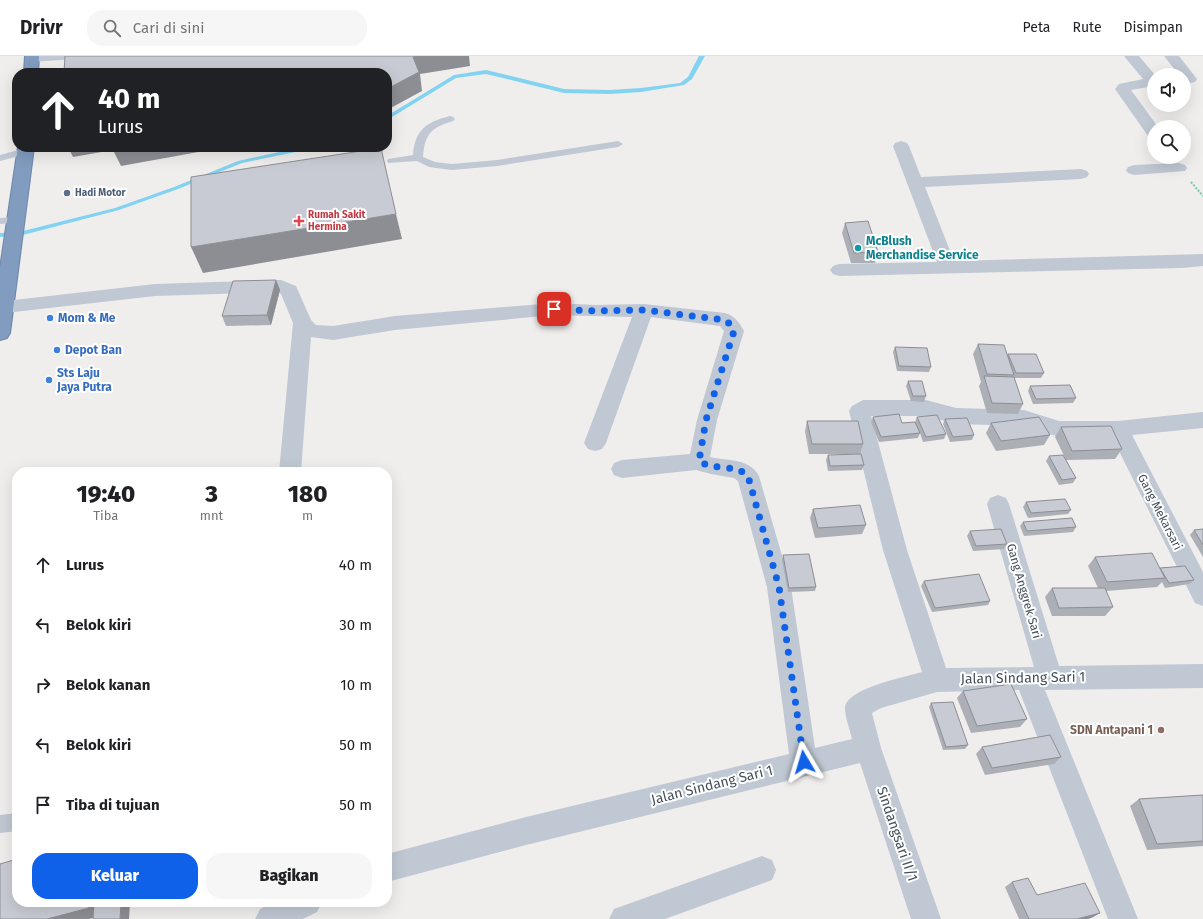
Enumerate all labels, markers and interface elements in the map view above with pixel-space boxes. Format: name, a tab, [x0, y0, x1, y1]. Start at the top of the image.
search box	[87, 10, 367, 46]
text: Drivr	[20, 16, 63, 39]
icon: search	[101, 17, 123, 39]
text: Cari di sini	[133, 19, 205, 37]
text: Peta	[1023, 19, 1050, 36]
text: Rute	[1072, 19, 1102, 36]
text: Disimpan	[1124, 19, 1183, 36]
map controls	[1147, 68, 1191, 164]
button: sound	[1147, 68, 1191, 112]
text: 40 m	[98, 82, 161, 115]
icon: ahead	[32, 84, 84, 136]
text: Lurus	[98, 116, 143, 138]
button: search	[1147, 120, 1191, 164]
place label: Hadi Motor	[75, 187, 127, 199]
marker: Hadi Motor	[62, 188, 72, 198]
place label: Rumah Sakit Hermina	[308, 209, 365, 233]
marker: Rumah Sakit Hermina	[293, 215, 305, 227]
place label: McBlush Merchandise Service	[866, 234, 979, 262]
marker: McBlush Merchandise Service	[853, 243, 863, 253]
pin	[537, 292, 571, 326]
icon: arrive	[543, 298, 565, 320]
place label: Mom & Me	[58, 311, 116, 325]
marker: Mom & Me	[45, 313, 55, 323]
place label: Depot Ban	[65, 343, 122, 357]
marker: Depot Ban	[52, 345, 62, 355]
place label: Sts Laju Jaya Putra	[56, 366, 112, 394]
marker: Sts Laju Jaya Putra	[44, 375, 54, 385]
street label: Gang Mekarsari	[1135, 472, 1185, 552]
text: 19:40	[77, 480, 135, 508]
text: 3	[205, 480, 218, 508]
text: 180	[288, 480, 328, 508]
text: Tiba	[93, 508, 118, 523]
text: mnt	[200, 508, 223, 523]
text: m	[302, 508, 313, 523]
street label: Gang Anggrek Sari	[1004, 542, 1044, 640]
icon: ahead	[32, 554, 54, 576]
text: Lurus	[66, 556, 104, 574]
text: 40 m	[339, 556, 372, 574]
icon: left	[32, 614, 54, 636]
text: Belok kiri	[66, 616, 131, 634]
text: 30 m	[339, 616, 372, 634]
street label: Jalan Sindang Sari 1	[961, 668, 1085, 688]
icon: right	[32, 674, 54, 696]
text: Belok kanan	[66, 676, 150, 694]
text: 10 m	[340, 676, 372, 694]
place label: SDN Antapani 1	[1070, 723, 1153, 737]
marker: SDN Antapani 1	[1156, 725, 1166, 735]
icon: left	[32, 734, 54, 756]
text: Belok kiri	[66, 736, 131, 754]
text: 50 m	[339, 736, 372, 754]
position arrow	[783, 741, 825, 783]
street label: Jalan Sindang Sari 1	[649, 762, 775, 808]
street label: Sindangsari II/1	[873, 784, 921, 884]
icon: arrive	[32, 794, 54, 816]
text: Tiba di tujuan	[66, 796, 160, 814]
text: 50 m	[339, 796, 372, 814]
button: Keluar	[32, 853, 198, 899]
button: Bagikan	[206, 853, 372, 899]

